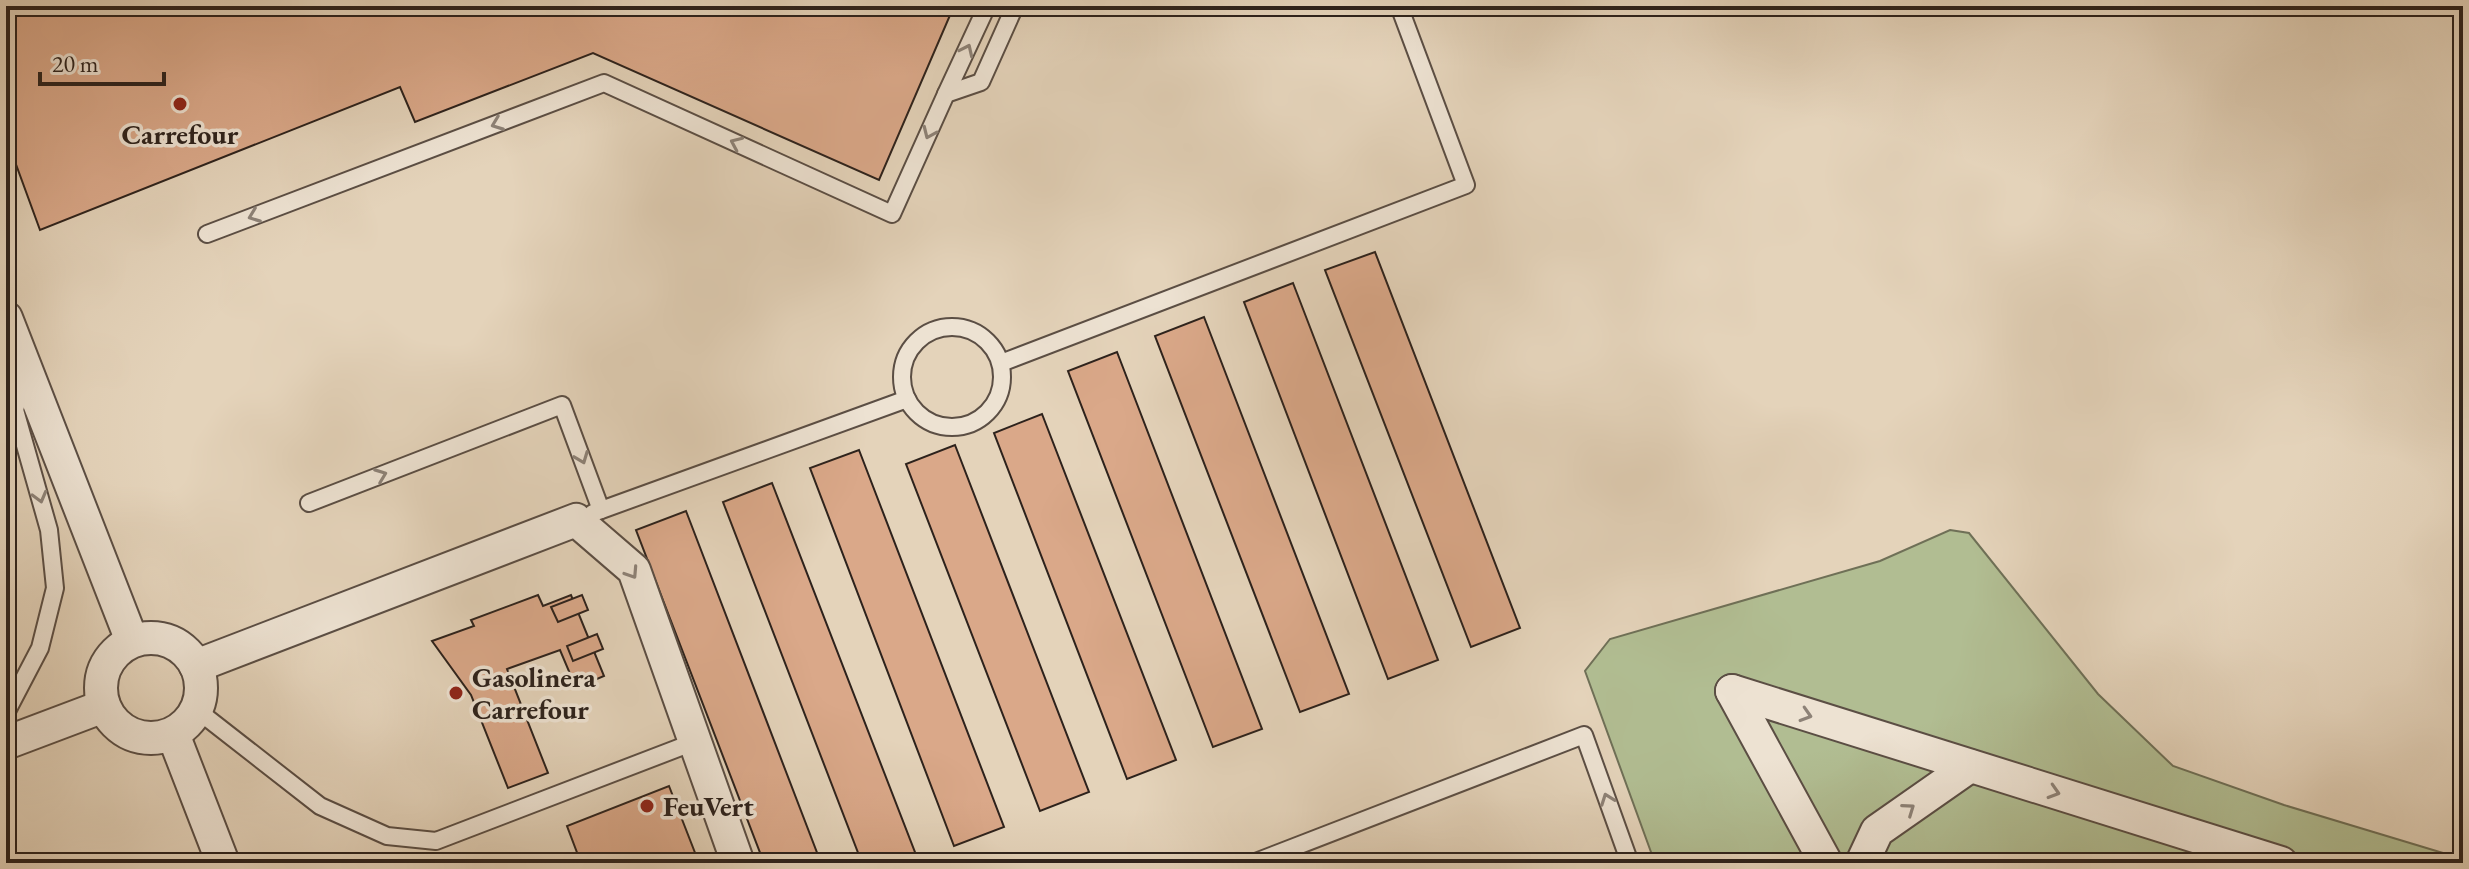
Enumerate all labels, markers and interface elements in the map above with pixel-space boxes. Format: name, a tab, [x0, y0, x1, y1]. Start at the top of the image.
scale bar	[40, 36, 164, 86]
one-way arrow	[957, 44, 973, 58]
text: 20 m	[52, 48, 99, 79]
marker: Carrefour	[171, 95, 189, 113]
one-way arrow	[491, 114, 505, 131]
place label: Carrefour	[122, 116, 239, 152]
one-way arrow	[923, 125, 939, 139]
one-way arrow	[730, 136, 745, 152]
one-way arrow	[248, 206, 262, 223]
one-way arrow	[572, 450, 589, 464]
one-way arrow	[373, 468, 387, 485]
one-way arrow	[31, 489, 47, 503]
one-way arrow	[622, 564, 637, 579]
place label: Gasolinera Carrefour	[472, 659, 596, 727]
marker: Gasolinera Carrefour	[447, 684, 465, 702]
one-way arrow	[1798, 705, 1812, 721]
one-way arrow	[2047, 783, 2061, 799]
place label: FeuVert	[663, 788, 754, 824]
one-way arrow	[1600, 793, 1617, 807]
marker: FeuVert	[638, 797, 656, 815]
one-way arrow	[1901, 804, 1915, 819]

